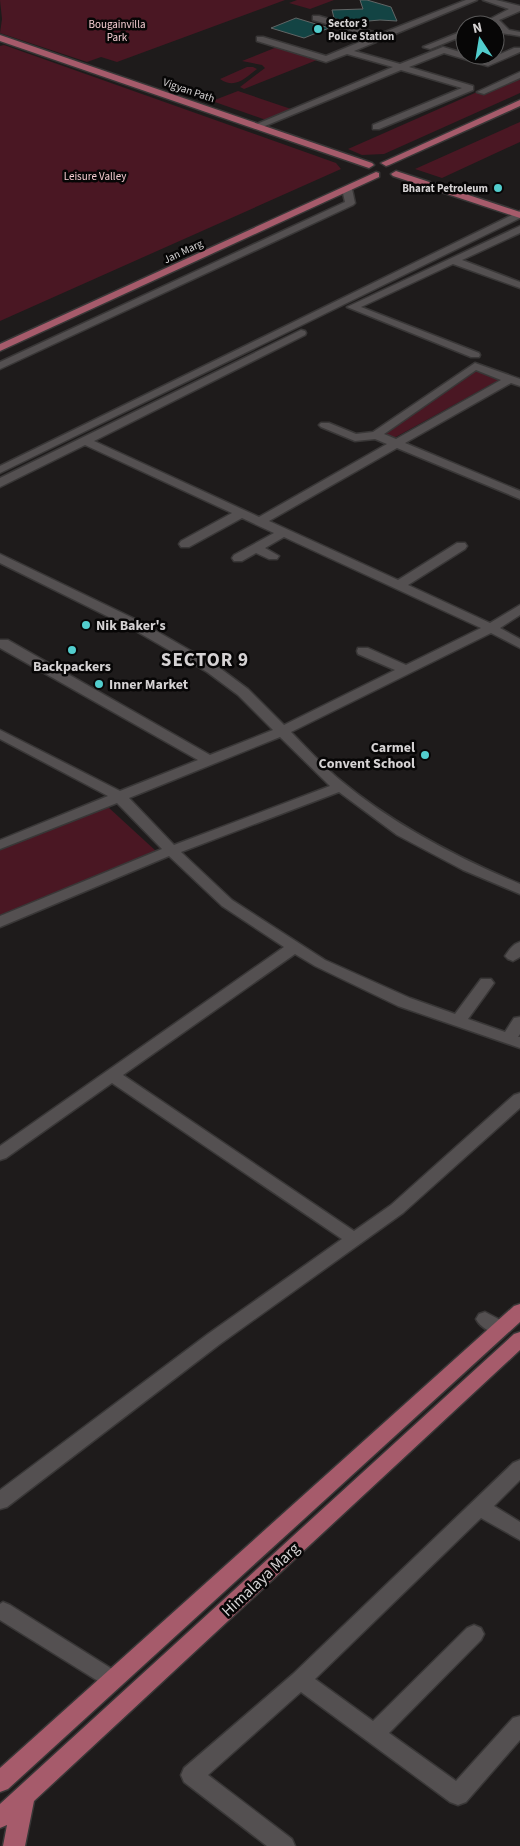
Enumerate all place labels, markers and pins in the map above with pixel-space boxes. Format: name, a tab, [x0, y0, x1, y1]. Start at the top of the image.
place label: Sector 3 Police Station	[328, 16, 394, 44]
marker: Sector 3 Police Station	[312, 23, 324, 35]
place label: Bharat Petroleum	[402, 181, 488, 196]
marker: Bharat Petroleum	[492, 182, 504, 194]
place label: Nik Baker's	[96, 616, 166, 636]
marker: Nik Baker's	[80, 619, 92, 631]
marker: Backpackers	[66, 644, 78, 656]
place label: Backpackers	[33, 657, 111, 677]
place label: Inner Market	[109, 675, 189, 695]
marker: Inner Market	[93, 678, 105, 690]
place label: Carmel Convent School	[319, 738, 415, 774]
marker: Carmel Convent School	[419, 749, 431, 761]

